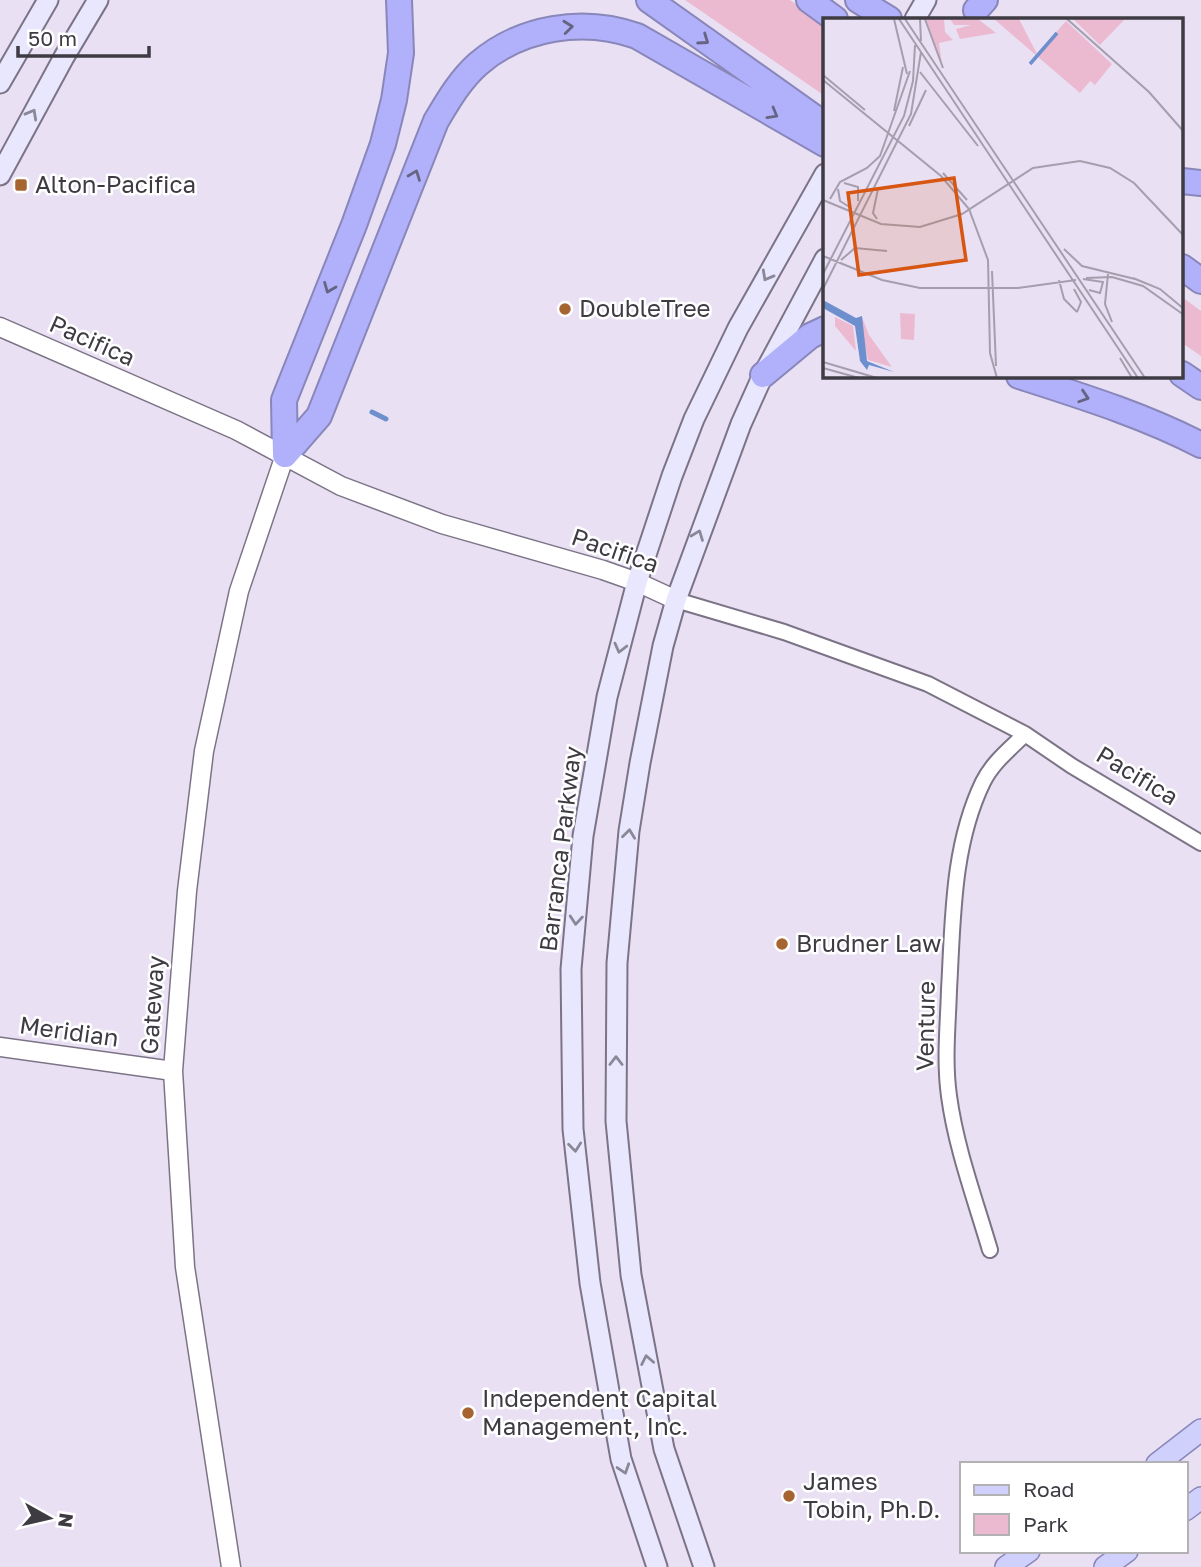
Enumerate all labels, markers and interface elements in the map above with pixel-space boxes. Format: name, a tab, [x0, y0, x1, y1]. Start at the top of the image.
scale bar	[18, 14, 149, 58]
inset map	[823, 18, 1184, 378]
one-way arrow	[562, 20, 573, 35]
text: 50 m	[28, 25, 77, 51]
one-way arrow	[696, 31, 709, 44]
one-way arrow	[765, 106, 778, 119]
one-way arrow	[24, 109, 37, 122]
place label: Alton-Pacifica	[35, 169, 196, 198]
one-way arrow	[407, 169, 421, 182]
marker: Alton-Pacifica	[13, 177, 29, 193]
one-way arrow	[762, 268, 776, 281]
one-way arrow	[323, 282, 337, 294]
place label: DoubleTree	[579, 293, 711, 322]
marker: DoubleTree	[557, 301, 573, 317]
street label: Pacifica	[45, 308, 140, 371]
one-way arrow	[1077, 389, 1089, 403]
street label: Pacifica	[568, 521, 663, 578]
one-way arrow	[690, 530, 704, 542]
one-way arrow	[614, 642, 628, 654]
street label: Pacifica	[1092, 739, 1184, 810]
street label: Barranca Parkway	[533, 744, 587, 953]
one-way arrow	[622, 828, 637, 840]
one-way arrow	[568, 915, 583, 926]
place label: Brudner Law	[796, 928, 941, 957]
marker: Brudner Law	[774, 936, 790, 952]
street label: Gateway	[134, 955, 169, 1055]
street label: Venture	[909, 981, 940, 1071]
street label: Meridian	[18, 1009, 121, 1052]
one-way arrow	[608, 1055, 624, 1066]
one-way arrow	[567, 1142, 582, 1153]
one-way arrow	[640, 1354, 655, 1366]
place label: Independent Capital Management, Inc.	[482, 1383, 717, 1440]
marker: Independent Capital Management, Inc.	[460, 1405, 476, 1421]
legend	[960, 1462, 1187, 1553]
one-way arrow	[616, 1463, 631, 1475]
place label: James Tobin, Ph.D.	[803, 1466, 940, 1523]
text: Road	[1023, 1476, 1074, 1502]
north arrow	[14, 1483, 84, 1553]
marker: James Tobin, Ph.D.	[781, 1488, 797, 1504]
text: Park	[1023, 1511, 1069, 1537]
text: N	[54, 1512, 79, 1529]

